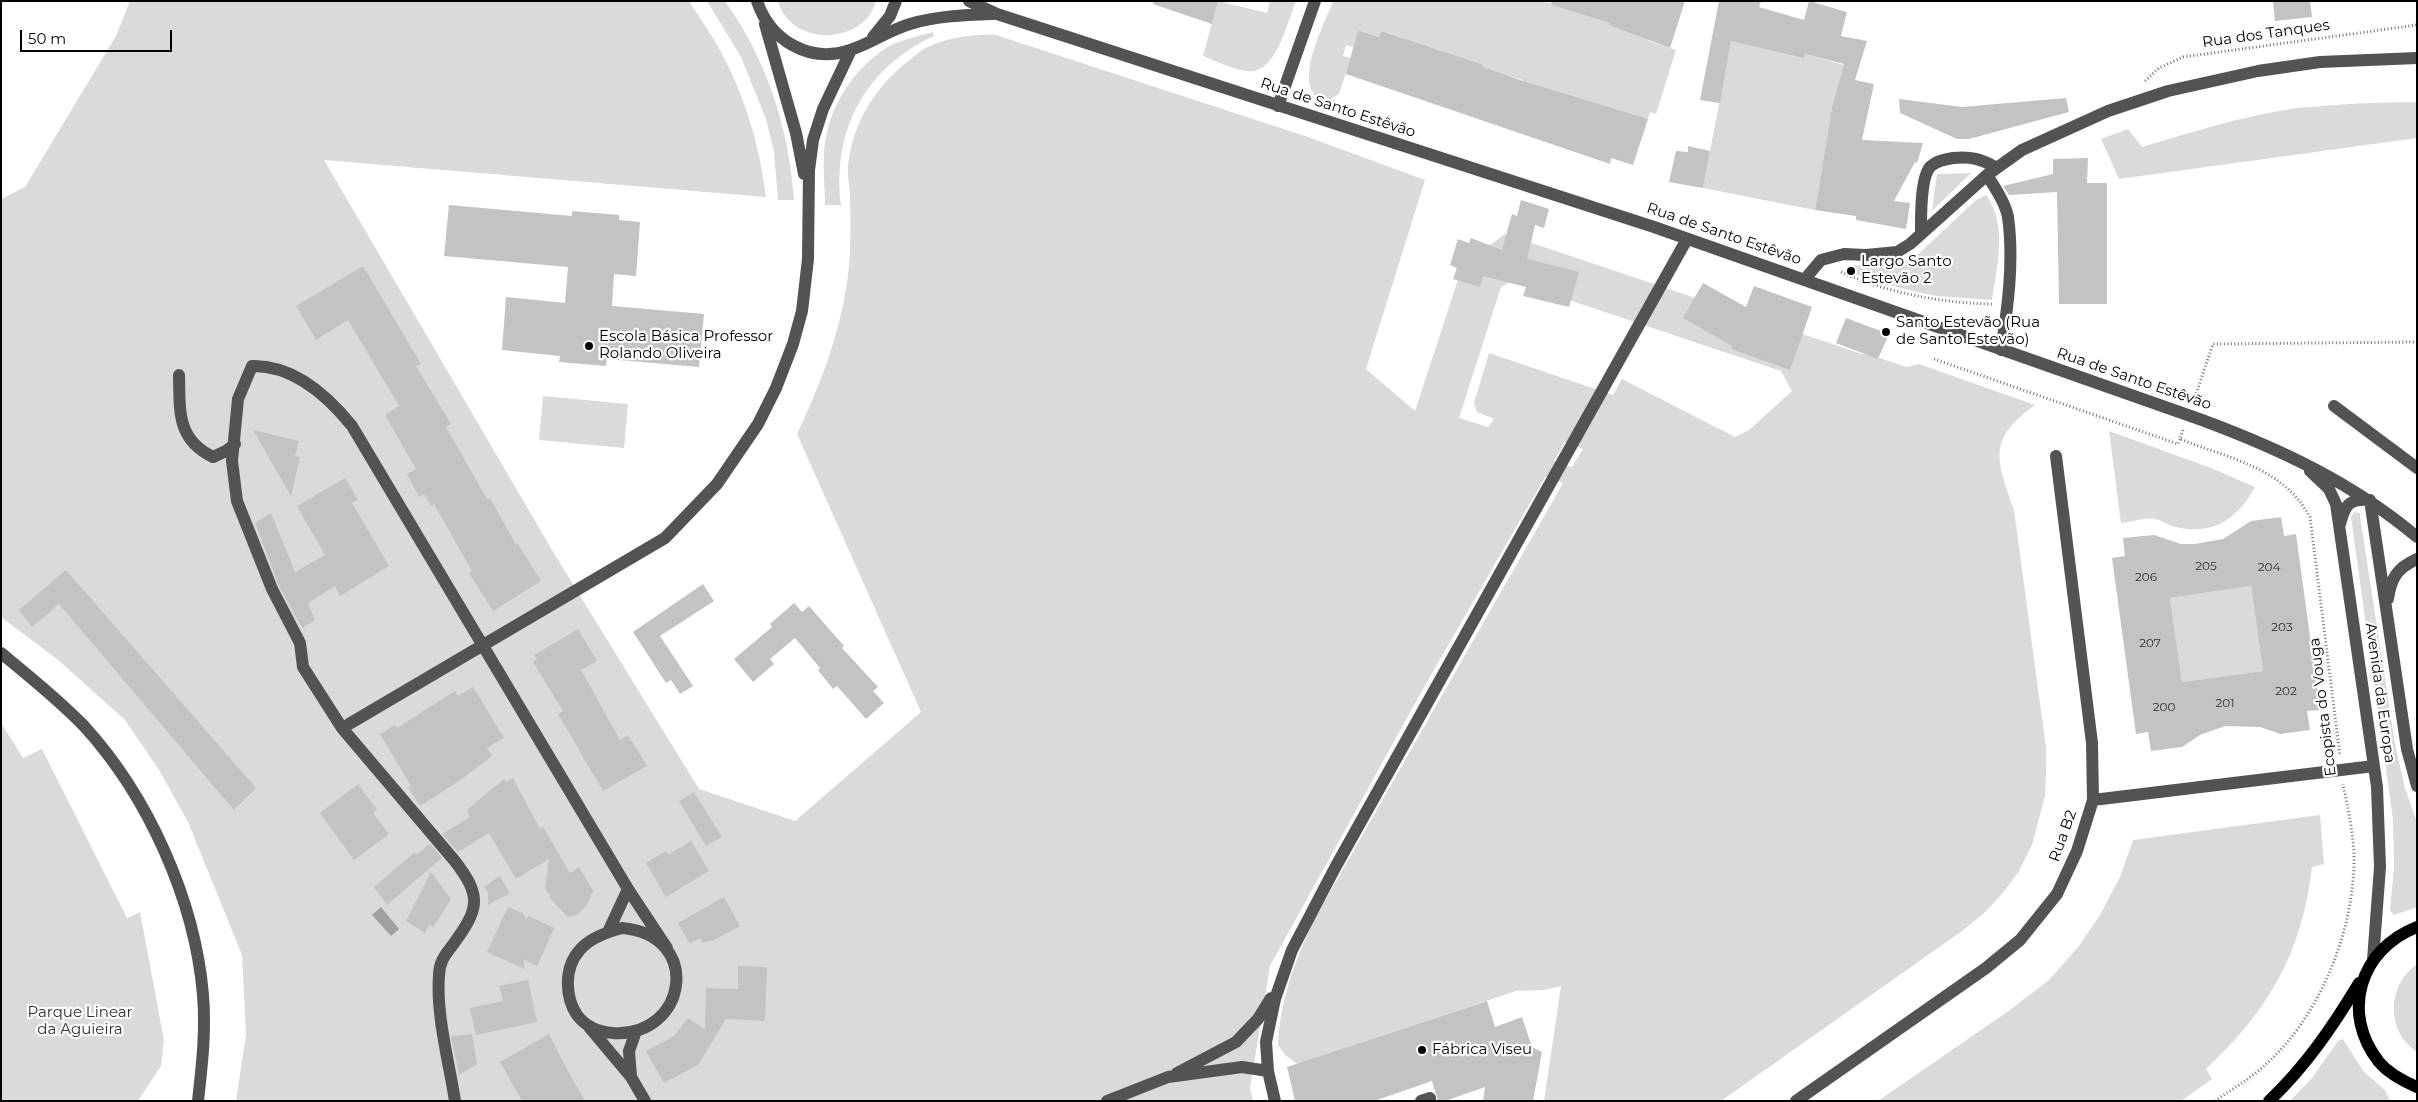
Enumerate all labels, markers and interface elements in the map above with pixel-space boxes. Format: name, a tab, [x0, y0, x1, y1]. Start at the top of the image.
street label: Rua dos Tanques	[2201, 16, 2331, 52]
scale bar	[22, 20, 175, 52]
text: 50 m	[28, 29, 66, 48]
street label: Rua de Santo Estêvão	[1258, 74, 1418, 142]
street label: Rua de Santo Estêvão	[1644, 199, 1804, 269]
place label: Largo Santo Estevão 2	[1861, 253, 1952, 288]
marker: Largo Santo Estevão 2	[1845, 265, 1857, 277]
place label: Santo Estevão (Rua de Santo Estevão)	[1896, 314, 2040, 349]
marker: Santo Estevão (Rua de Santo Estevão)	[1880, 326, 1892, 338]
place label: Escola Básica Professor Rolando Oliveira	[599, 328, 773, 363]
marker: Escola Básica Professor Rolando Oliveira	[583, 340, 595, 352]
street label: Rua de Santo Estêvão	[2054, 344, 2214, 414]
house number: 205	[2195, 559, 2217, 573]
house number: 204	[2258, 560, 2280, 574]
house number: 206	[2135, 570, 2157, 584]
house number: 203	[2271, 620, 2293, 634]
street label: Avenida da Europa	[2361, 622, 2399, 764]
house number: 207	[2139, 636, 2161, 650]
street label: Ecopista do Vouga	[2306, 637, 2340, 777]
house number: 202	[2275, 684, 2297, 698]
house number: 201	[2215, 696, 2235, 710]
house number: 200	[2153, 700, 2175, 714]
street label: Rua B2	[2045, 808, 2081, 864]
park label: Parque Linear da Aguieira	[27, 1004, 133, 1039]
place label: Fábrica Viseu	[1432, 1041, 1532, 1059]
marker: Fábrica Viseu	[1416, 1044, 1428, 1056]

